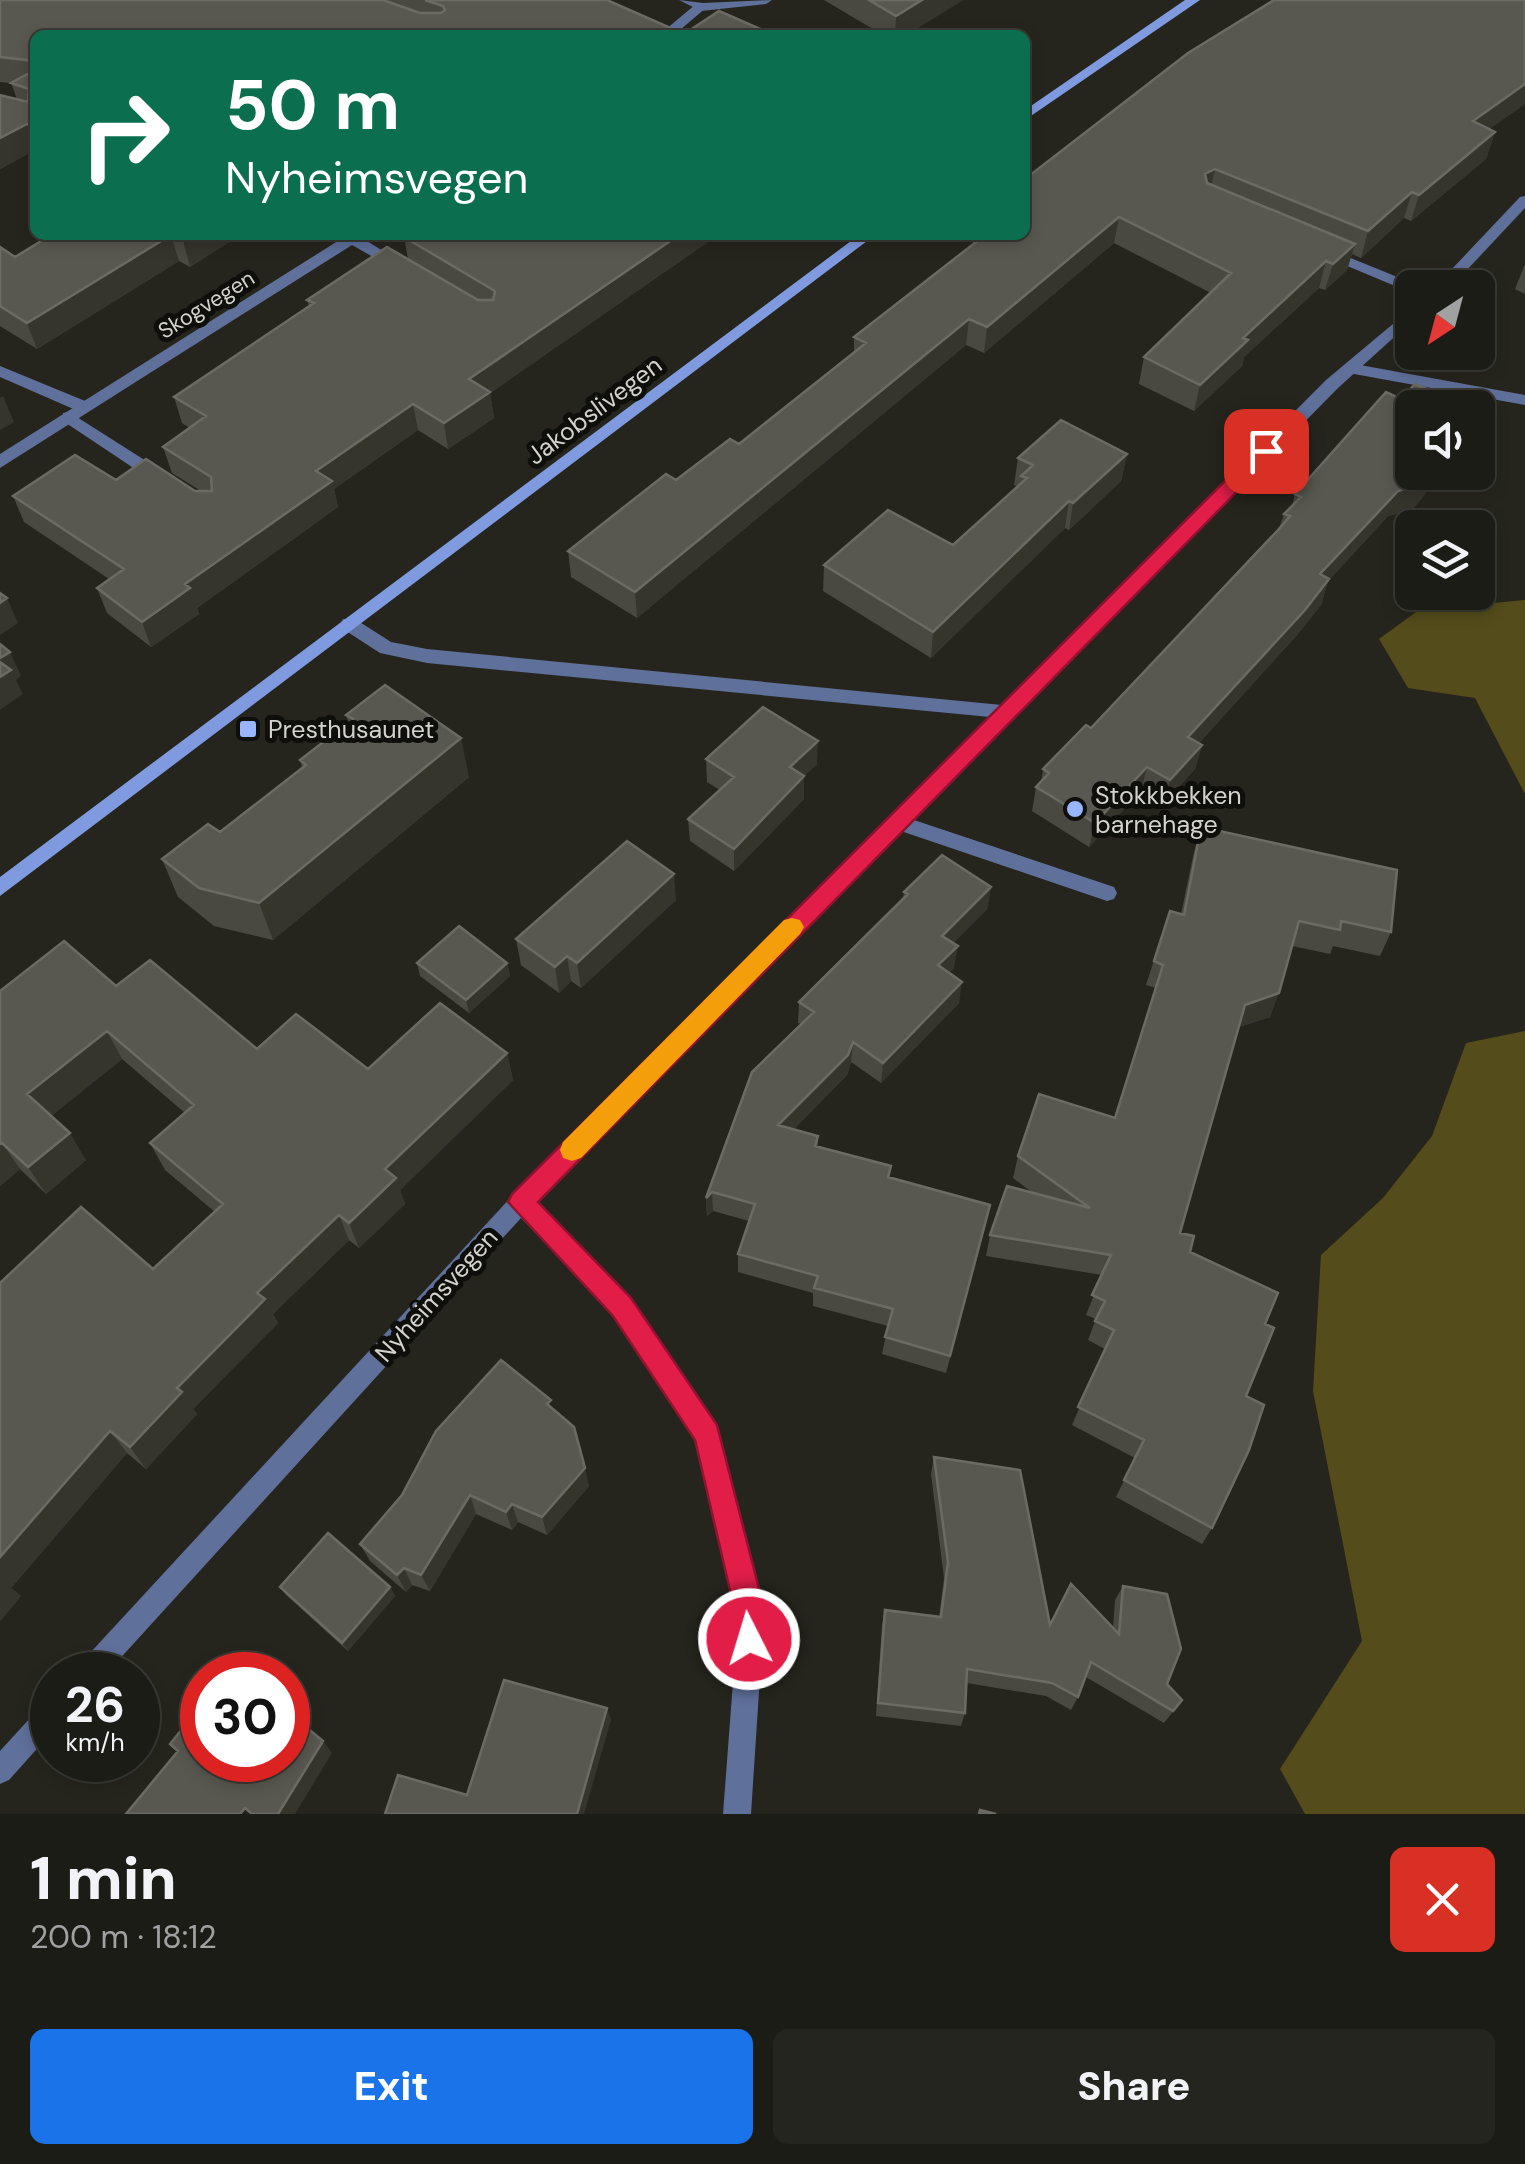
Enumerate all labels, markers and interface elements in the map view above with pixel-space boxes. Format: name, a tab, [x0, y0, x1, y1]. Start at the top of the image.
text: 50 m	[225, 60, 400, 151]
icon: right	[60, 70, 190, 200]
text: Nyheimsvegen	[225, 148, 528, 207]
street label: Skogvegen	[153, 263, 260, 345]
north arrow	[1395, 270, 1495, 370]
map controls	[1395, 270, 1495, 610]
street label: Jakobslivegen	[520, 349, 669, 472]
button: sound	[1395, 390, 1495, 490]
pin	[1224, 409, 1309, 494]
icon: arrive	[1239, 424, 1294, 479]
button: layers	[1395, 510, 1495, 610]
place label: Presthusaunet	[268, 713, 434, 746]
marker: Presthusaunet	[237, 718, 259, 740]
place label: Stokkbekken barnehage	[1095, 779, 1242, 841]
marker: Stokkbekken barnehage	[1064, 798, 1086, 820]
street label: Nyheimsvegen	[368, 1222, 505, 1369]
position arrow	[697, 1587, 801, 1691]
speed limit sign: 30	[180, 1652, 310, 1782]
text: 26	[65, 1672, 125, 1738]
text: km/h	[65, 1726, 125, 1759]
text: 1 min	[30, 1839, 177, 1918]
button: close	[1390, 1847, 1495, 1952]
text: 200 m · 18:12	[30, 1916, 217, 1958]
button: Exit	[30, 2029, 753, 2144]
button: Share	[773, 2029, 1495, 2144]

